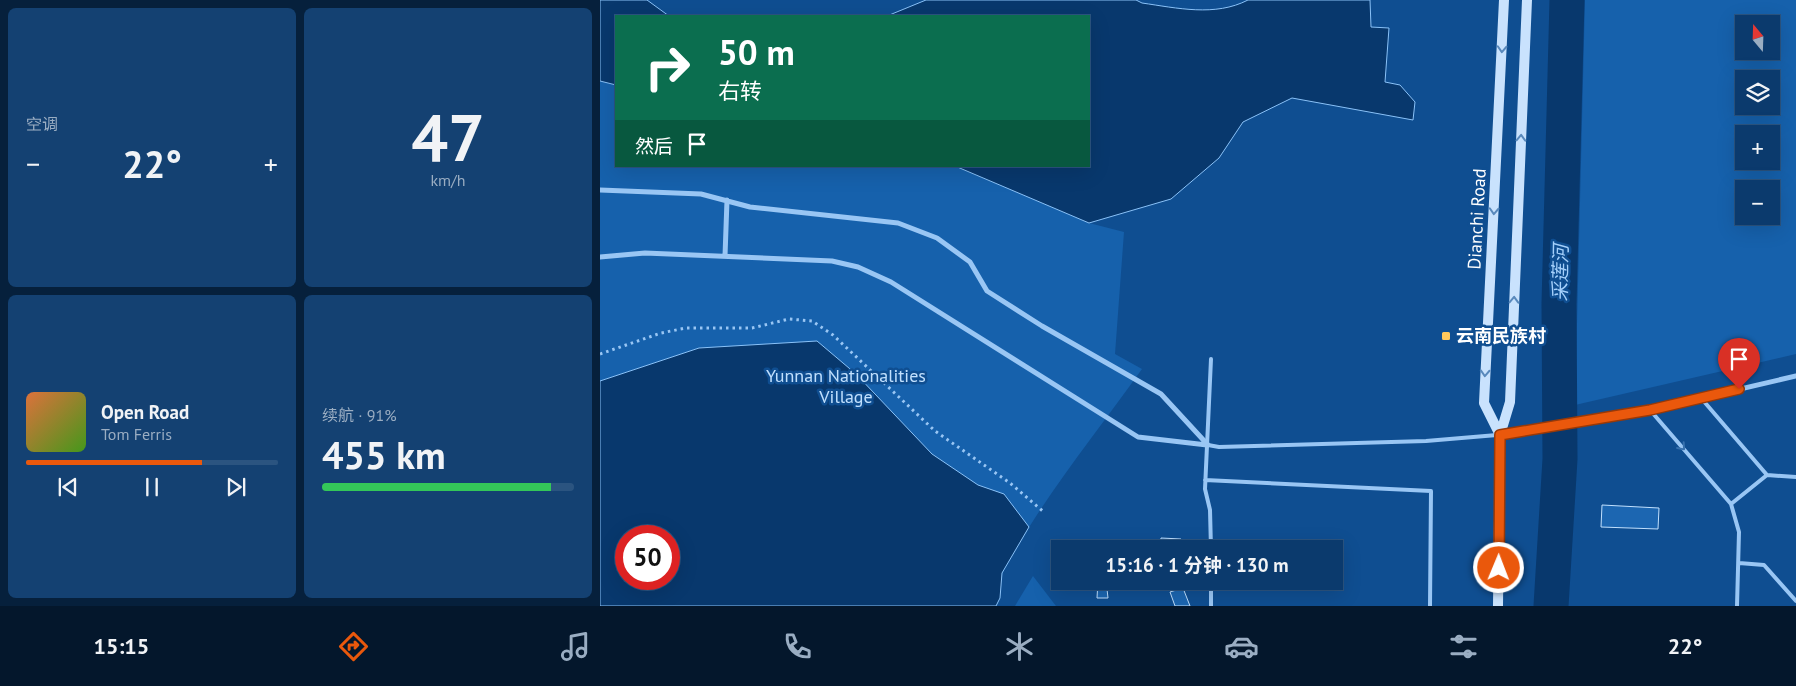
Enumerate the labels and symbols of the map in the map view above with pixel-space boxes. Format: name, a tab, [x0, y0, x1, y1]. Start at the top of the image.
north arrow	[1735, 15, 1780, 60]
one-way arrow	[1497, 45, 1507, 53]
one-way arrow	[1516, 134, 1526, 142]
street label: Dianchi Road	[1462, 168, 1491, 270]
one-way arrow	[1489, 207, 1500, 215]
water label: 采莲河	[1548, 240, 1573, 302]
one-way arrow	[1509, 296, 1520, 304]
place label: 云南民族村	[1456, 324, 1546, 347]
marker: 云南民族村	[1440, 330, 1452, 342]
pin	[1718, 338, 1760, 389]
park label: Yunnan Nationalities Village	[766, 364, 926, 408]
one-way arrow	[1480, 370, 1491, 378]
one-way arrow	[1676, 441, 1685, 450]
speed limit sign: 50	[615, 525, 680, 590]
position arrow	[1472, 541, 1524, 593]

